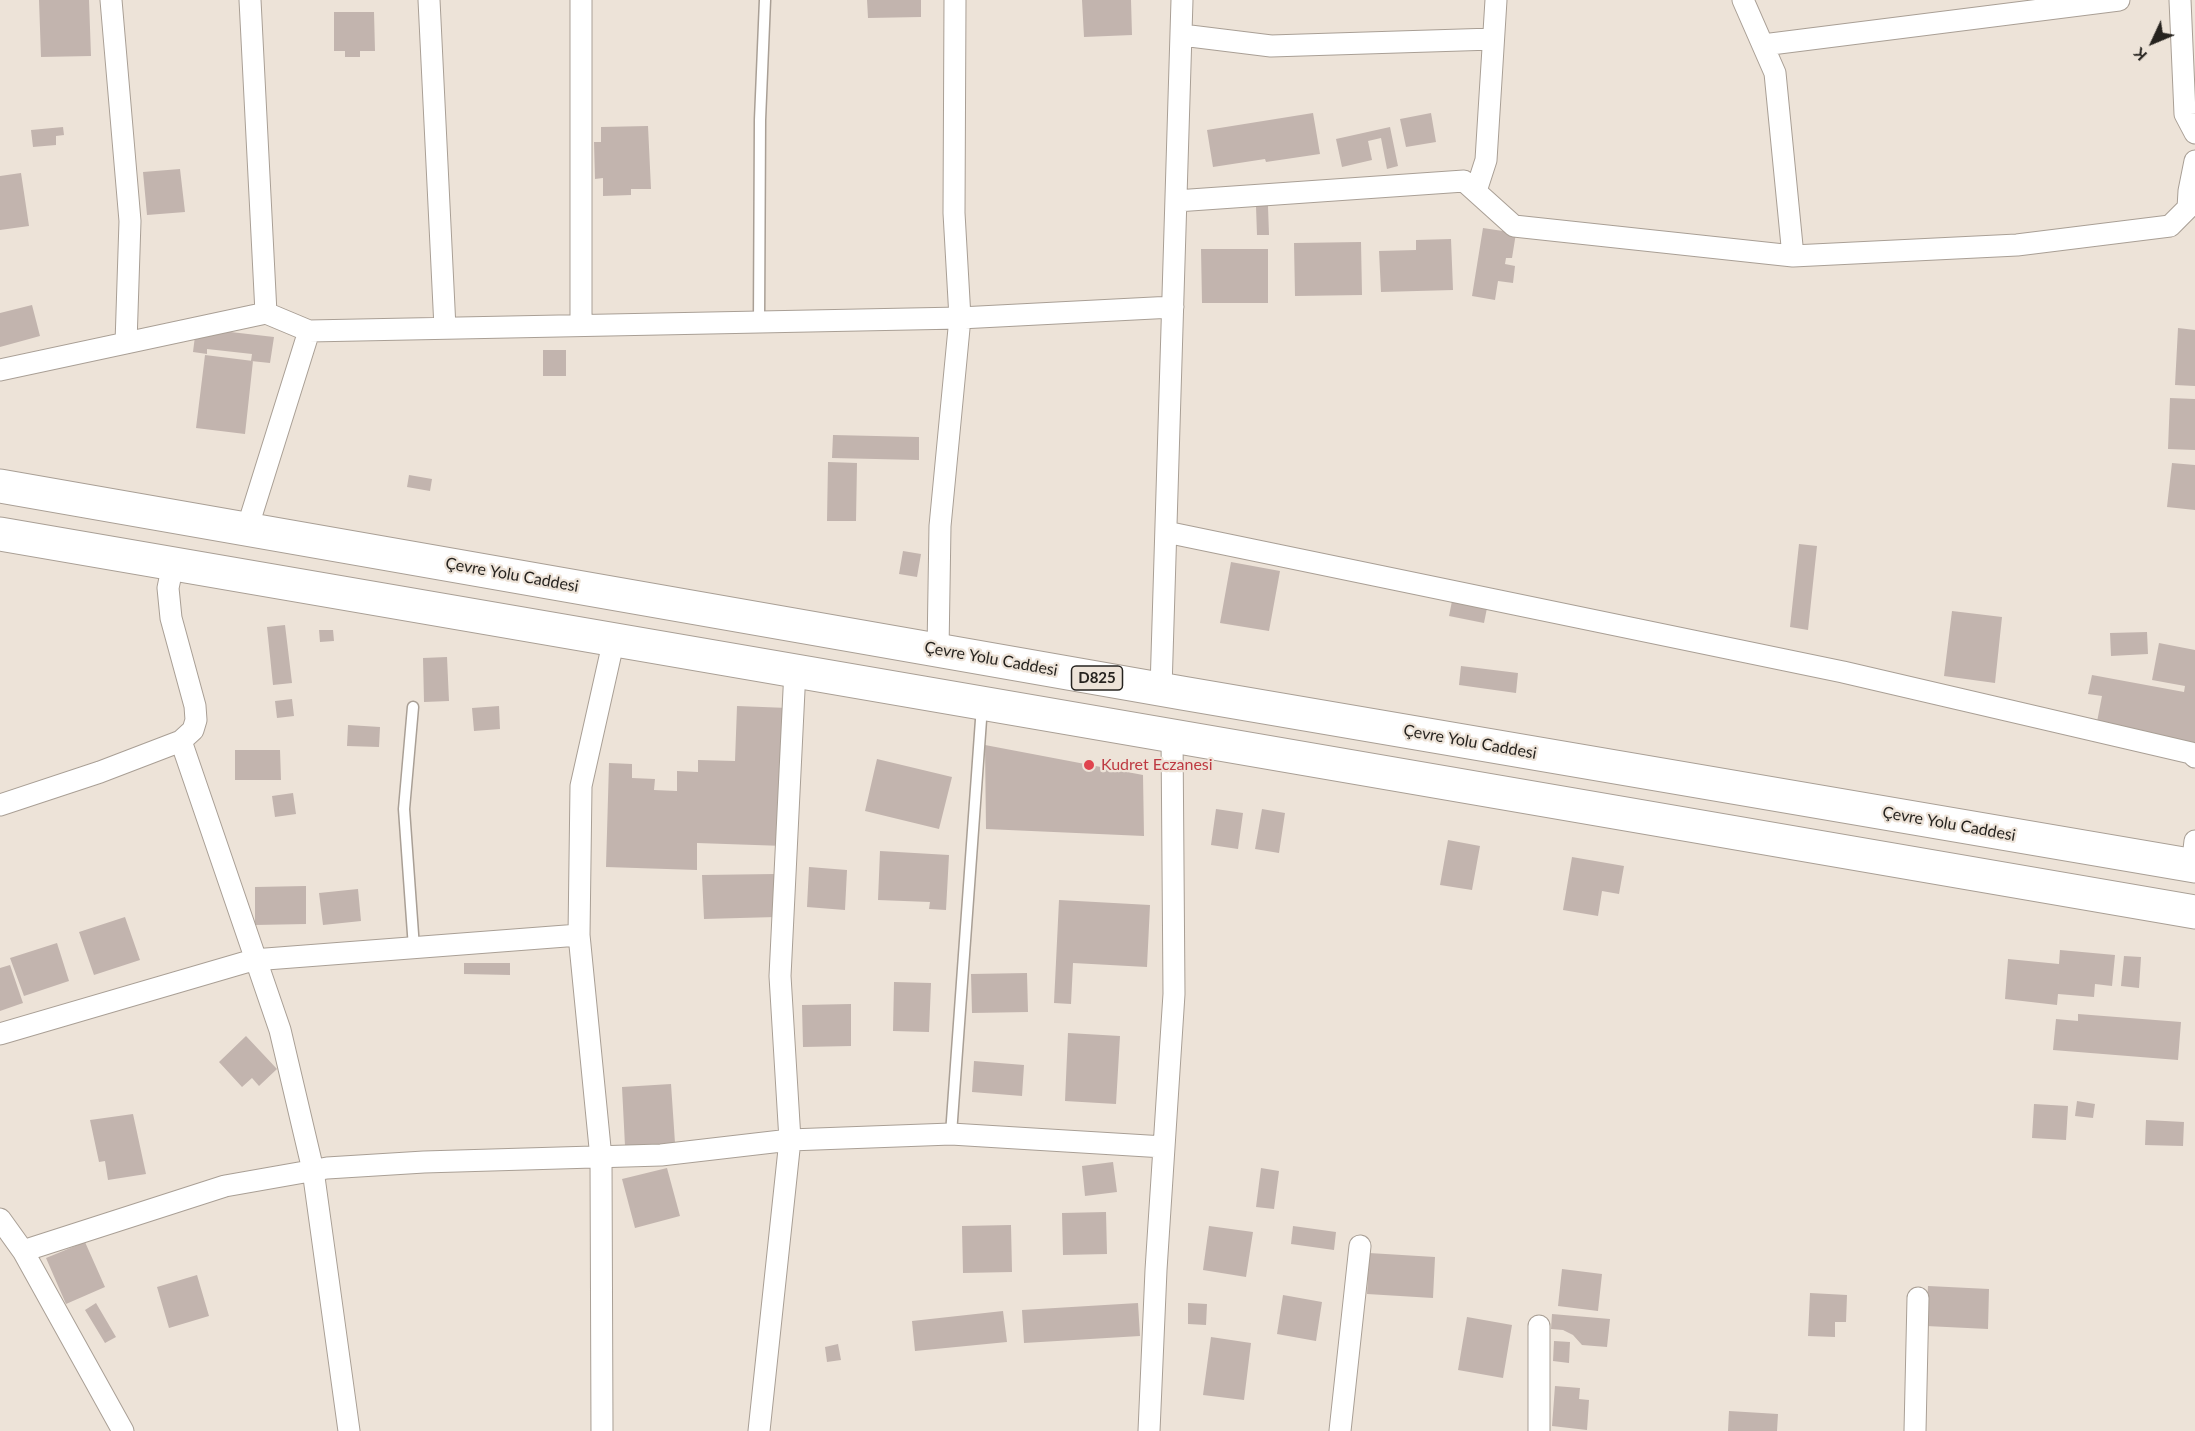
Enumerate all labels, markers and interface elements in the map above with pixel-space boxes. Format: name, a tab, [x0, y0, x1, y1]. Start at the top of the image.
north arrow	[2123, 12, 2183, 72]
text: K	[2129, 44, 2150, 65]
street label: Çevre Yolu Caddesi	[444, 554, 580, 596]
street label: Çevre Yolu Caddesi	[923, 638, 1059, 680]
road number: D825	[1072, 666, 1122, 690]
street label: Çevre Yolu Caddesi	[1402, 721, 1538, 763]
place label: Kudret Eczanesi	[1101, 755, 1213, 775]
marker: Kudret Eczanesi	[1082, 758, 1096, 772]
street label: Çevre Yolu Caddesi	[1881, 803, 2017, 845]

